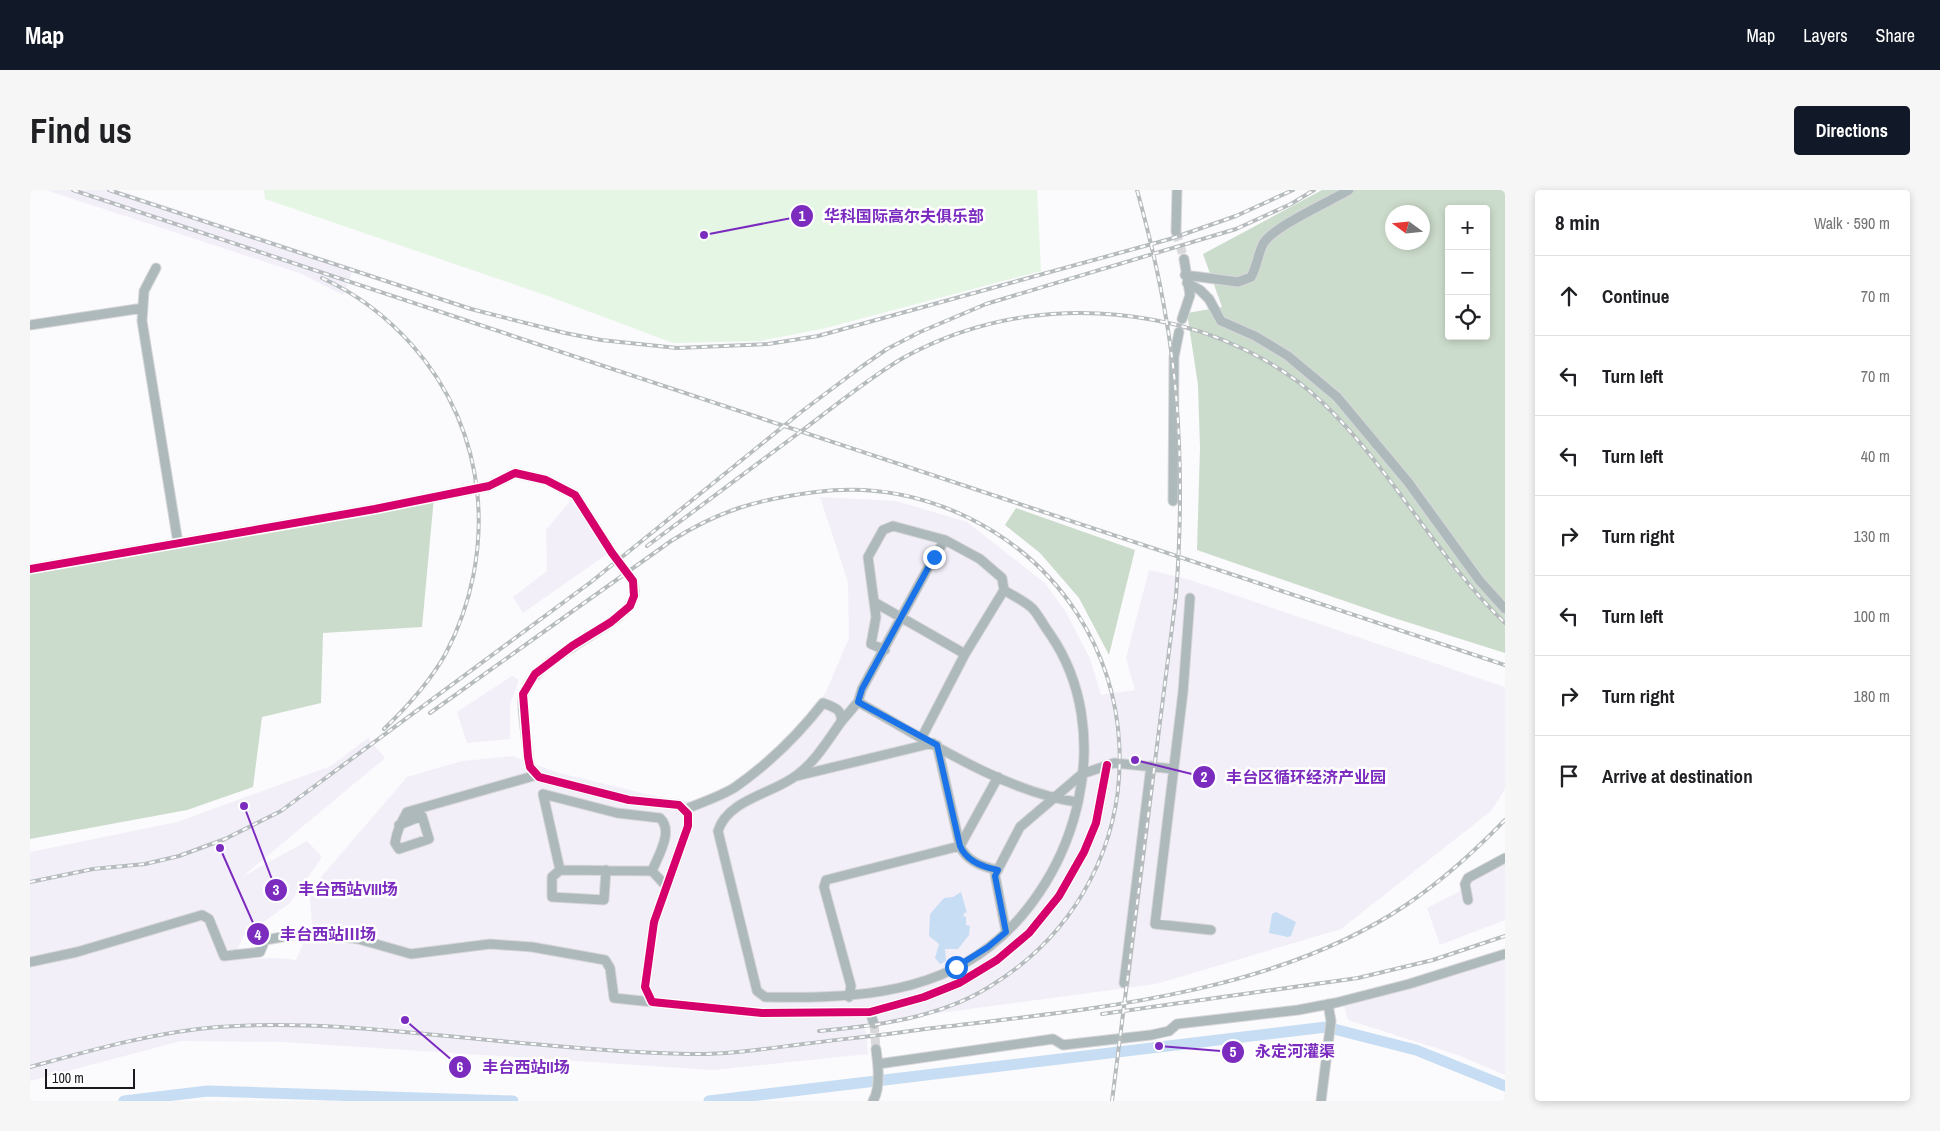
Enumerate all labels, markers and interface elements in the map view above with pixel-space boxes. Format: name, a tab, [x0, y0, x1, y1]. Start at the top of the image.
text: Map	[25, 19, 64, 51]
text: Map	[1747, 23, 1775, 48]
text: Layers	[1803, 23, 1848, 48]
text: Share	[1876, 23, 1915, 48]
button: Directions	[1794, 106, 1910, 155]
text: Find us	[30, 107, 132, 154]
callout: 华科国际高尔夫俱乐部	[789, 201, 994, 232]
text: 1	[799, 205, 806, 226]
text: 华科国际高尔夫俱乐部	[824, 205, 984, 227]
north arrow	[1385, 205, 1430, 250]
map controls	[1445, 205, 1490, 340]
button: +	[1445, 205, 1490, 250]
text: 8 min	[1555, 208, 1600, 237]
text: Walk · 590 m	[1814, 212, 1890, 234]
button: −	[1445, 250, 1490, 295]
icon: ahead	[1555, 282, 1583, 310]
text: Continue	[1602, 283, 1670, 309]
text: 70 m	[1861, 285, 1890, 307]
button: locate	[1445, 295, 1490, 340]
icon: left	[1555, 362, 1583, 390]
text: Turn left	[1602, 363, 1663, 389]
text: 70 m	[1861, 365, 1890, 387]
icon: left	[1555, 442, 1583, 470]
text: Turn left	[1602, 443, 1663, 469]
text: 40 m	[1861, 445, 1890, 467]
icon: right	[1555, 522, 1583, 550]
text: Turn right	[1602, 523, 1674, 549]
text: 130 m	[1854, 525, 1890, 547]
route end	[923, 546, 946, 569]
icon: left	[1555, 602, 1583, 630]
text: Turn left	[1602, 603, 1663, 629]
text: 100 m	[1854, 605, 1890, 627]
icon: right	[1555, 682, 1583, 710]
text: Turn right	[1602, 683, 1674, 709]
text: 180 m	[1854, 685, 1890, 707]
callout: 丰台区循环经济产业园	[1191, 762, 1396, 793]
icon: arrive	[1555, 762, 1583, 790]
text: Arrive at destination	[1602, 763, 1753, 789]
text: 2	[1201, 766, 1208, 787]
text: 丰台区循环经济产业园	[1226, 766, 1386, 788]
callout: 丰台西站VIII场	[263, 874, 408, 905]
text: 丰台西站VIII场	[298, 878, 398, 900]
text: 3	[273, 879, 280, 900]
callout: 丰台西站Ⅲ场	[245, 919, 386, 950]
text: 丰台西站Ⅲ场	[280, 923, 376, 945]
text: 4	[255, 924, 262, 945]
route start	[945, 956, 968, 979]
callout: 永定河灌渠	[1220, 1036, 1345, 1067]
text: 永定河灌渠	[1255, 1040, 1335, 1062]
text: 5	[1230, 1041, 1237, 1062]
callout: 丰台西站II场	[447, 1052, 580, 1083]
text: 6	[457, 1056, 464, 1077]
text: 丰台西站II场	[482, 1056, 570, 1078]
scale bar	[45, 1066, 135, 1089]
text: 100 m	[52, 1069, 84, 1087]

